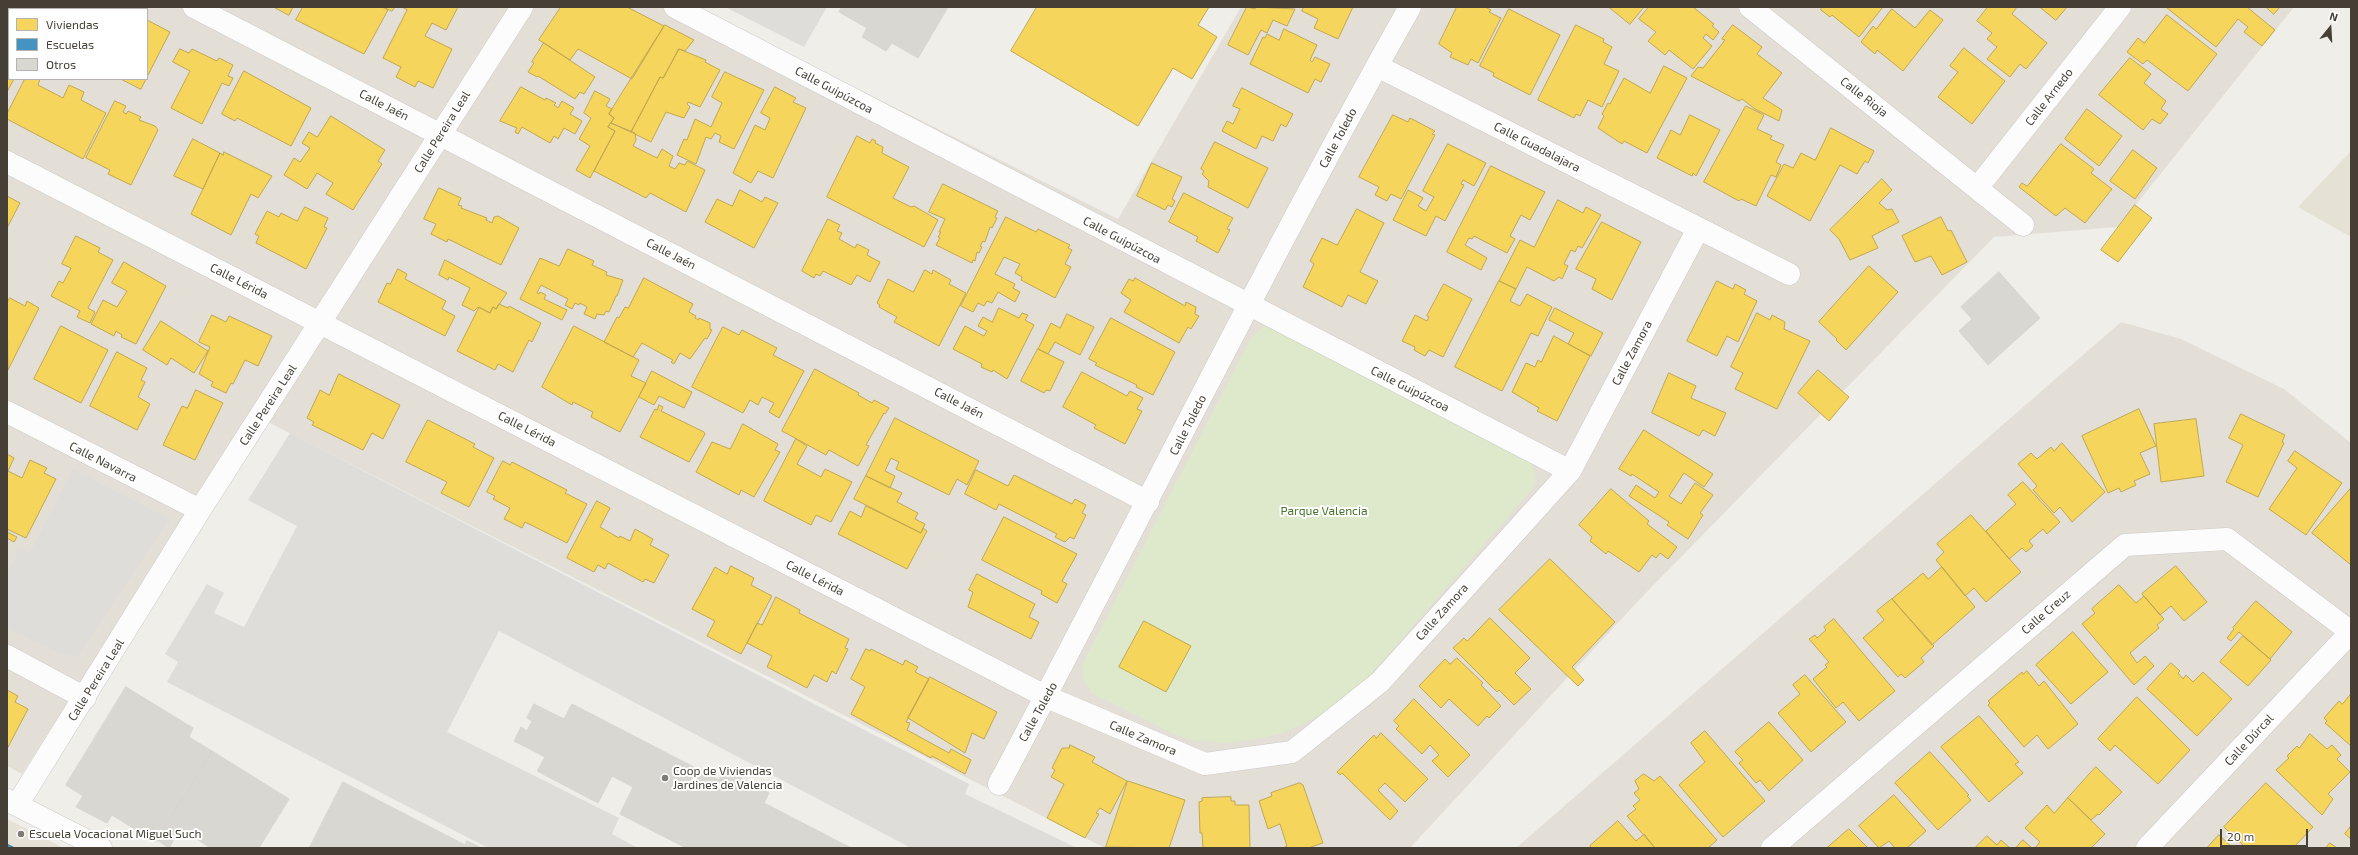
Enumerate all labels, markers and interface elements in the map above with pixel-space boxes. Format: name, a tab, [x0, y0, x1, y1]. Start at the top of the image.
legend	[8, 8, 148, 80]
north arrow	[2310, 8, 2350, 48]
text: N	[2328, 9, 2340, 24]
text: Viviendas	[46, 17, 99, 31]
text: Escuelas	[46, 37, 94, 51]
text: Otros	[46, 57, 76, 71]
street label: Calle Guipúzcoa	[793, 63, 875, 117]
street label: Calle Arnedo	[2022, 65, 2076, 129]
street label: Calle Rioja	[1837, 74, 1891, 120]
street label: Calle Jaén	[357, 86, 411, 124]
street label: Calle Pereira Leal	[411, 88, 473, 176]
street label: Calle Toledo	[1316, 106, 1360, 170]
street label: Calle Guadalajara	[1491, 119, 1583, 175]
street label: Calle Guipúzcoa	[1081, 213, 1163, 267]
street label: Calle Jaén	[644, 235, 698, 273]
street label: Calle Lérida	[207, 260, 271, 302]
street label: Calle Zamora	[1609, 318, 1655, 388]
street label: Calle Pereira Leal	[236, 362, 300, 448]
street label: Calle Guipúzcoa	[1368, 363, 1452, 415]
street label: Calle Jaén	[932, 384, 986, 422]
street label: Calle Toledo	[1167, 392, 1209, 458]
street label: Calle Lérida	[495, 408, 559, 450]
street label: Calle Navarra	[67, 439, 139, 485]
park label: Parque Valencia	[1280, 504, 1368, 518]
street label: Calle Lérida	[783, 557, 847, 599]
street label: Calle Zamora	[1413, 581, 1471, 643]
street label: Calle Creuz	[2018, 587, 2074, 637]
street label: Calle Pereira Leal	[65, 636, 127, 724]
street label: Calle Toledo	[1016, 680, 1060, 744]
street label: Calle Dúrcal	[2222, 711, 2276, 769]
street label: Calle Zamora	[1107, 717, 1179, 759]
place label: Coop de Viviendas Jardines de Valencia	[673, 764, 782, 792]
marker: Coop de Viviendas Jardines de Valencia	[660, 773, 670, 783]
scale bar	[2222, 821, 2310, 847]
place label: Escuela Vocacional Miguel Such	[29, 827, 202, 841]
marker: Escuela Vocacional Miguel Such	[16, 829, 26, 839]
text: 20 m	[2227, 829, 2254, 843]

